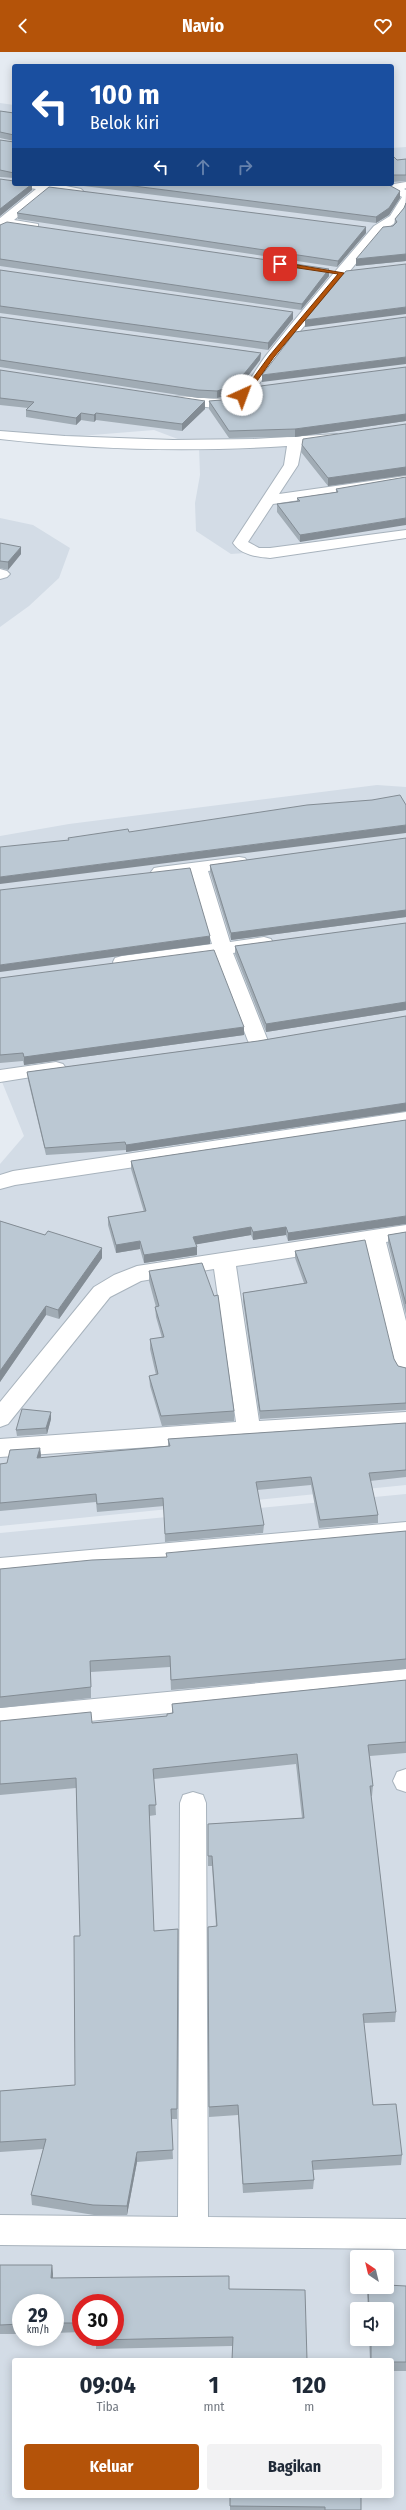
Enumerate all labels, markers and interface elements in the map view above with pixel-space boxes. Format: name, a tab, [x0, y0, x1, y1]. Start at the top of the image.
icon: back	[12, 15, 34, 37]
text: Navio	[182, 15, 224, 37]
icon: heart	[372, 15, 394, 37]
text: 100 m	[90, 78, 160, 111]
icon: left	[24, 80, 76, 132]
text: Belok kiri	[90, 112, 159, 134]
icon: left	[150, 156, 172, 178]
icon: ahead	[192, 156, 214, 178]
icon: right	[234, 156, 256, 178]
pin	[263, 247, 297, 281]
icon: arrive	[269, 253, 291, 275]
position arrow	[221, 374, 263, 416]
north arrow	[350, 2250, 394, 2294]
map controls	[350, 2250, 394, 2346]
speed limit sign: 30	[72, 2294, 124, 2346]
button: sound	[350, 2302, 394, 2346]
text: 29	[28, 2303, 48, 2327]
text: km/h	[27, 2324, 49, 2336]
text: 09:04	[80, 2371, 136, 2399]
text: 1	[209, 2371, 219, 2399]
text: 120	[292, 2371, 326, 2399]
text: Tiba	[96, 2399, 119, 2414]
text: mnt	[203, 2399, 225, 2414]
text: m	[304, 2399, 314, 2414]
button: Keluar	[24, 2444, 199, 2490]
button: Bagikan	[207, 2444, 382, 2490]

